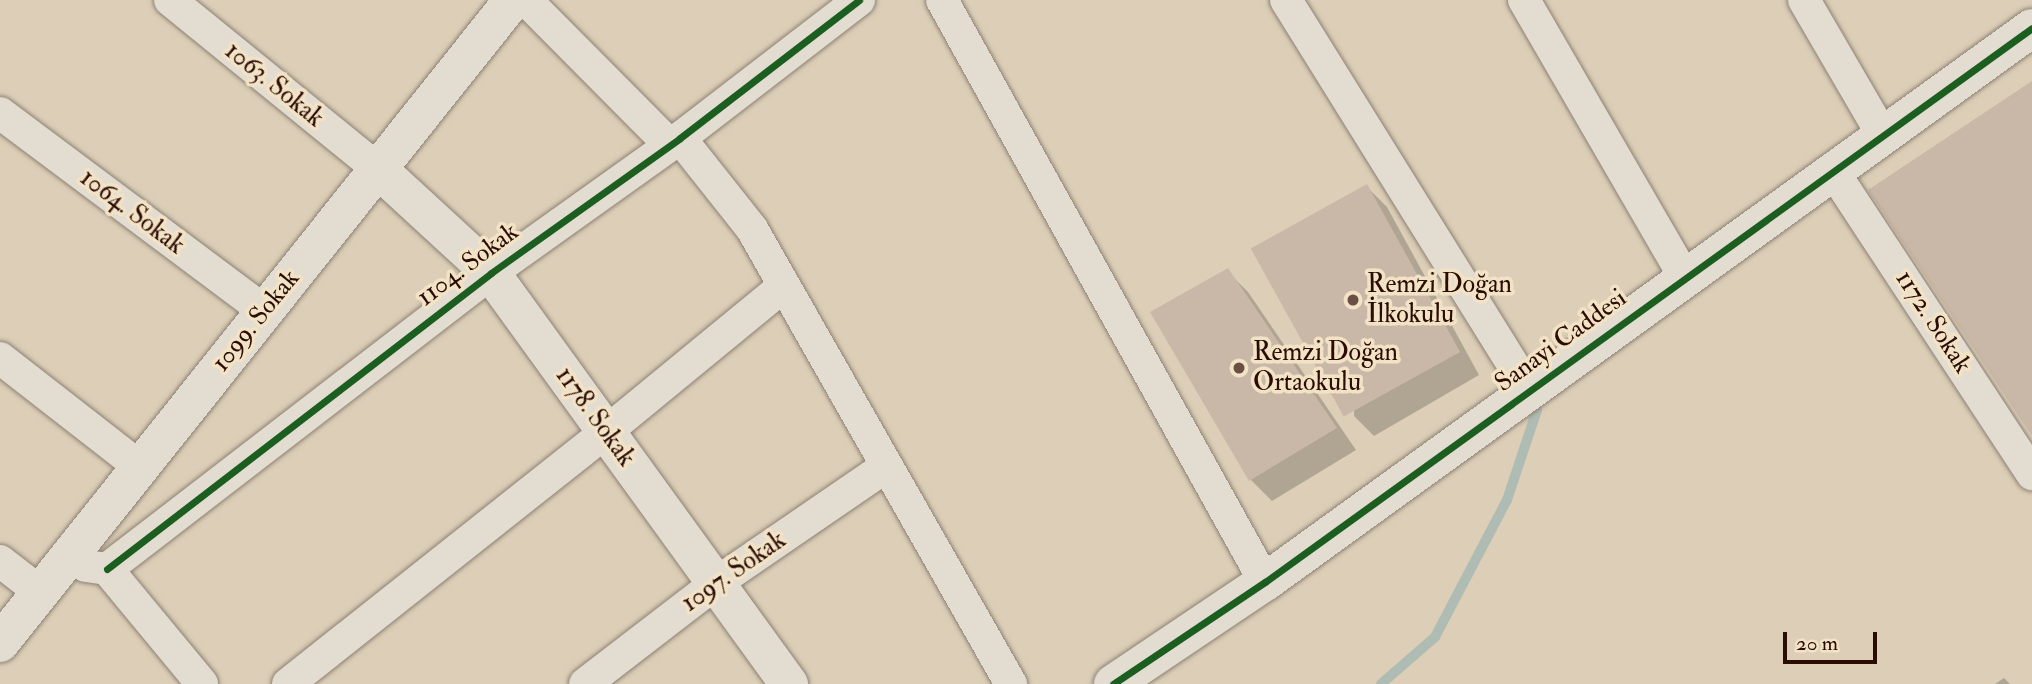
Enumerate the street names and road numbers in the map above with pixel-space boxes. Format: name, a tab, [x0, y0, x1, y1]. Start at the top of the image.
street label: 1063. Sokak	[218, 36, 330, 134]
street label: 1064. Sokak	[74, 163, 190, 261]
street label: 1104. Sokak	[411, 217, 525, 313]
street label: 1099. Sokak	[206, 264, 306, 378]
street label: 1172. Sokak	[1888, 265, 1978, 379]
street label: Sanayi Caddesi	[1489, 283, 1633, 399]
street label: 1178. Sokak	[548, 361, 642, 473]
street label: 1097. Sokak	[676, 525, 792, 619]

